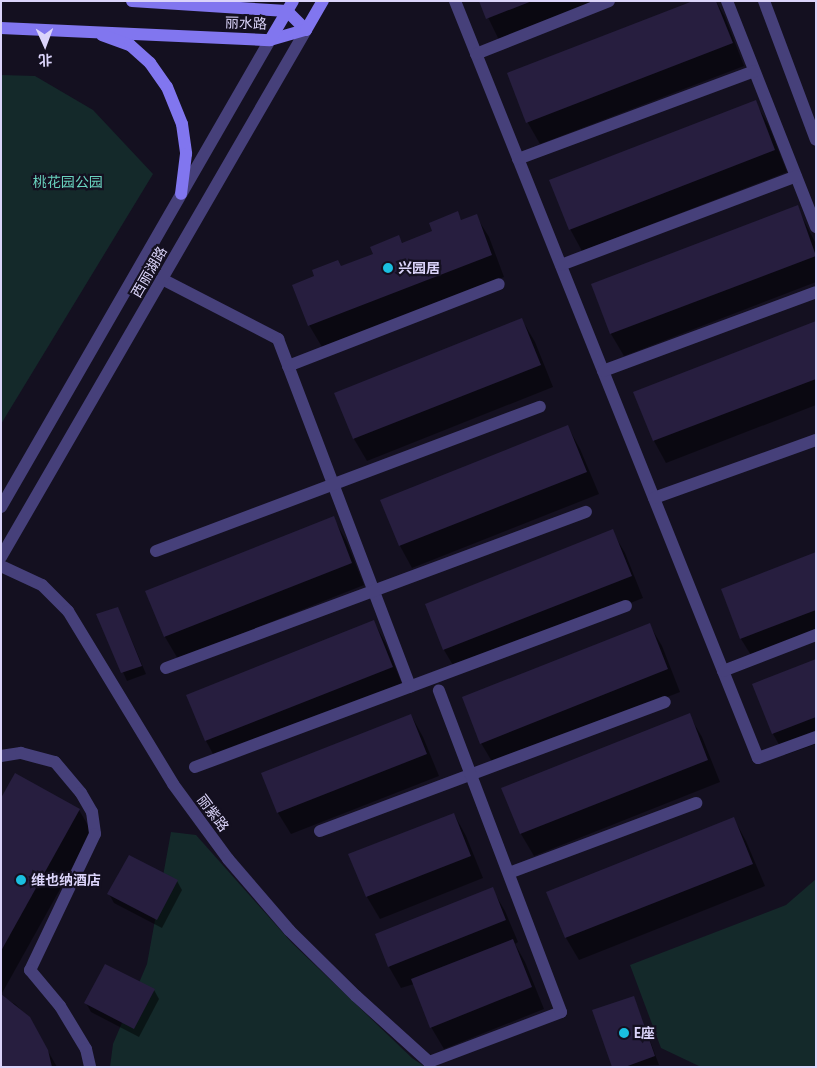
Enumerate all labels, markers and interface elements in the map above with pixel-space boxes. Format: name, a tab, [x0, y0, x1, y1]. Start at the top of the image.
street label: 丽水路	[225, 14, 267, 32]
north arrow	[20, 20, 70, 70]
text: 北	[38, 52, 53, 68]
park label: 桃花园公园	[33, 174, 103, 190]
street label: 西丽湖路	[128, 244, 170, 300]
place label: 兴园居	[398, 260, 440, 276]
marker: 兴园居	[382, 262, 394, 274]
street label: 丽紫路	[194, 791, 232, 835]
place label: 维也纳酒店	[31, 872, 101, 888]
marker: 维也纳酒店	[15, 874, 27, 886]
place label: E座	[634, 1025, 655, 1041]
marker: E座	[618, 1027, 630, 1039]

